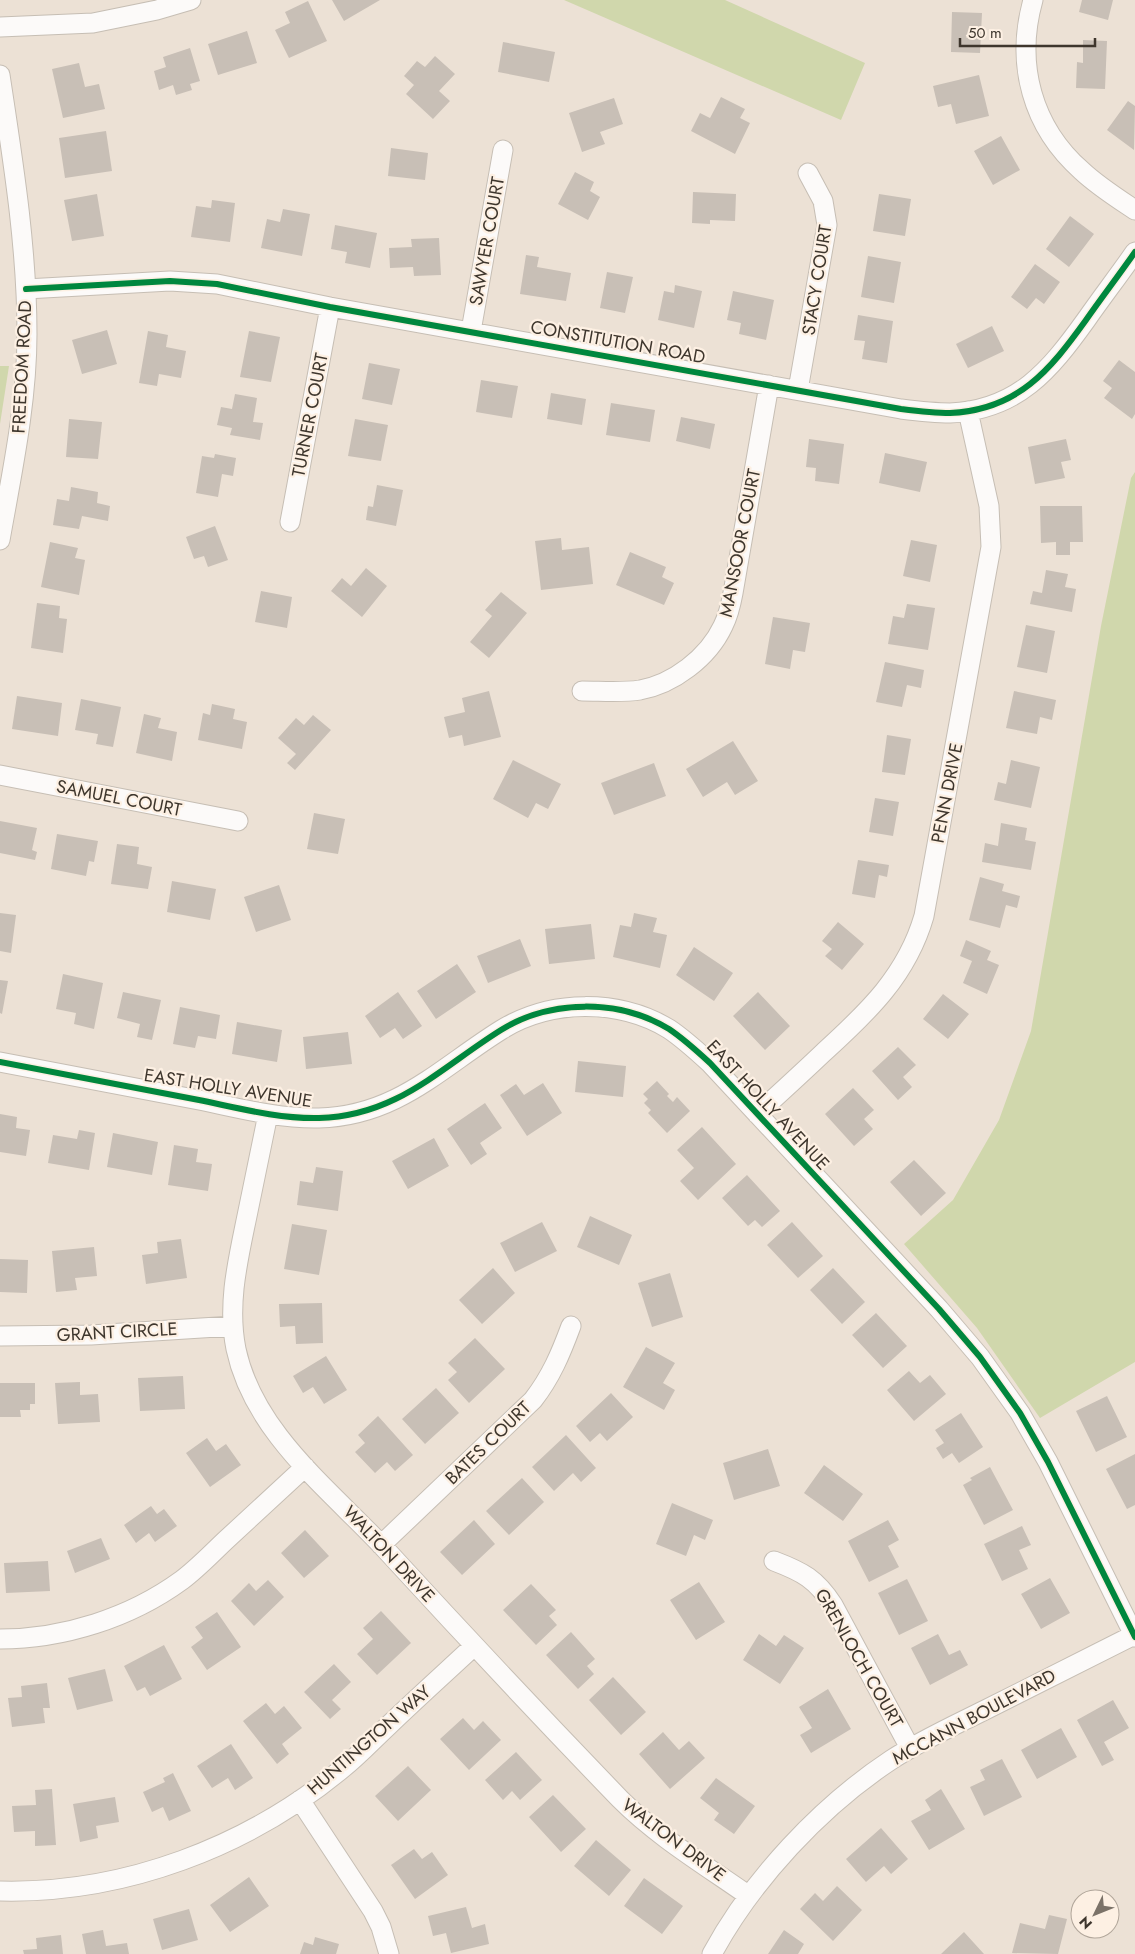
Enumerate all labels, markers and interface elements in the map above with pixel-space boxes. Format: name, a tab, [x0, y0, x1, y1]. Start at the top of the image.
scale bar	[960, 15, 1095, 47]
text: 50 m	[968, 22, 1002, 44]
street label: SAWYER COURT	[463, 174, 511, 307]
street label: STACY COURT	[795, 222, 839, 337]
street label: FREEDOM ROAD	[6, 300, 38, 434]
street label: CONSTITUTION ROAD	[529, 314, 707, 370]
street label: TURNER COURT	[285, 350, 335, 479]
street label: MANSOOR COURT	[713, 466, 767, 619]
street label: PENN DRIVE	[925, 741, 969, 845]
street label: SAMUEL COURT	[54, 773, 185, 823]
street label: EAST HOLLY AVENUE	[701, 1034, 835, 1176]
street label: EAST HOLLY AVENUE	[142, 1062, 314, 1114]
street label: GRANT CIRCLE	[56, 1316, 178, 1348]
street label: BATES COURT	[439, 1395, 537, 1491]
street label: WALTON DRIVE	[337, 1500, 441, 1608]
street label: GRENLOCH COURT	[809, 1584, 910, 1733]
street label: MCCANN BOULEVARD	[888, 1663, 1060, 1771]
street label: HUNTINGTON WAY	[302, 1678, 437, 1801]
street label: WALTON DRIVE	[617, 1792, 731, 1888]
north arrow	[1070, 1889, 1120, 1939]
text: N	[1074, 1912, 1097, 1934]

